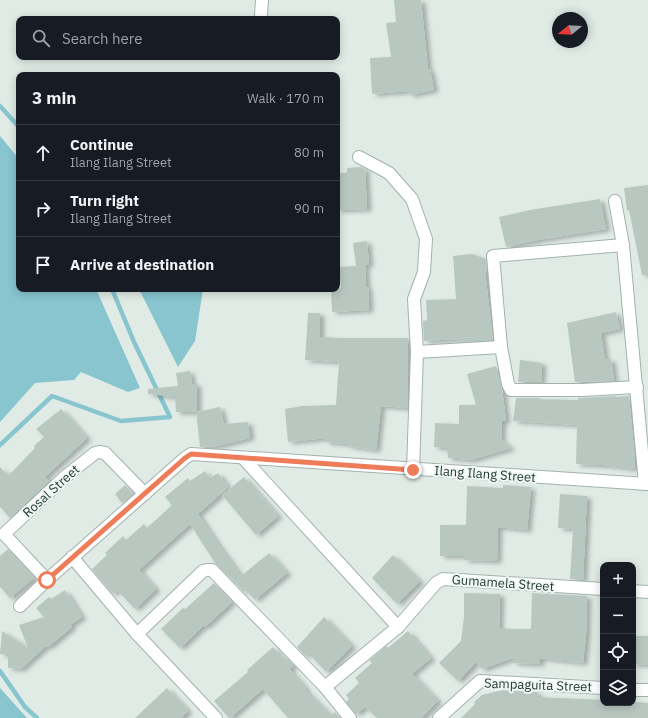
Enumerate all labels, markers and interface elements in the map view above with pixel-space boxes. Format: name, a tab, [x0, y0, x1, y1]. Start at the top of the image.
north arrow	[552, 12, 588, 48]
search box	[16, 16, 340, 60]
icon: search	[30, 27, 52, 49]
text: Search here	[62, 29, 142, 48]
text: 3 min	[32, 87, 76, 109]
text: Walk · 170 m	[247, 90, 324, 107]
text: Continue	[70, 135, 134, 154]
icon: ahead	[32, 142, 54, 164]
text: 80 m	[294, 144, 324, 161]
text: Ilang Ilang Street	[70, 154, 172, 171]
text: Turn right	[70, 191, 139, 210]
icon: right	[32, 198, 54, 220]
text: 90 m	[294, 200, 324, 217]
text: Ilang Ilang Street	[70, 210, 172, 227]
icon: arrive	[32, 254, 54, 276]
text: Arrive at destination	[70, 255, 214, 274]
street label: Rosal Street	[19, 461, 83, 521]
route end	[404, 461, 422, 479]
street label: Ilang Ilang Street	[434, 462, 536, 486]
map controls	[600, 562, 636, 706]
button: +	[600, 562, 636, 598]
route start	[38, 571, 56, 589]
street label: Gumamela Street	[451, 571, 555, 595]
button: −	[600, 598, 636, 634]
button: locate	[600, 634, 636, 670]
button: layers	[600, 670, 636, 706]
street label: Sampaguita Street	[484, 675, 592, 695]

